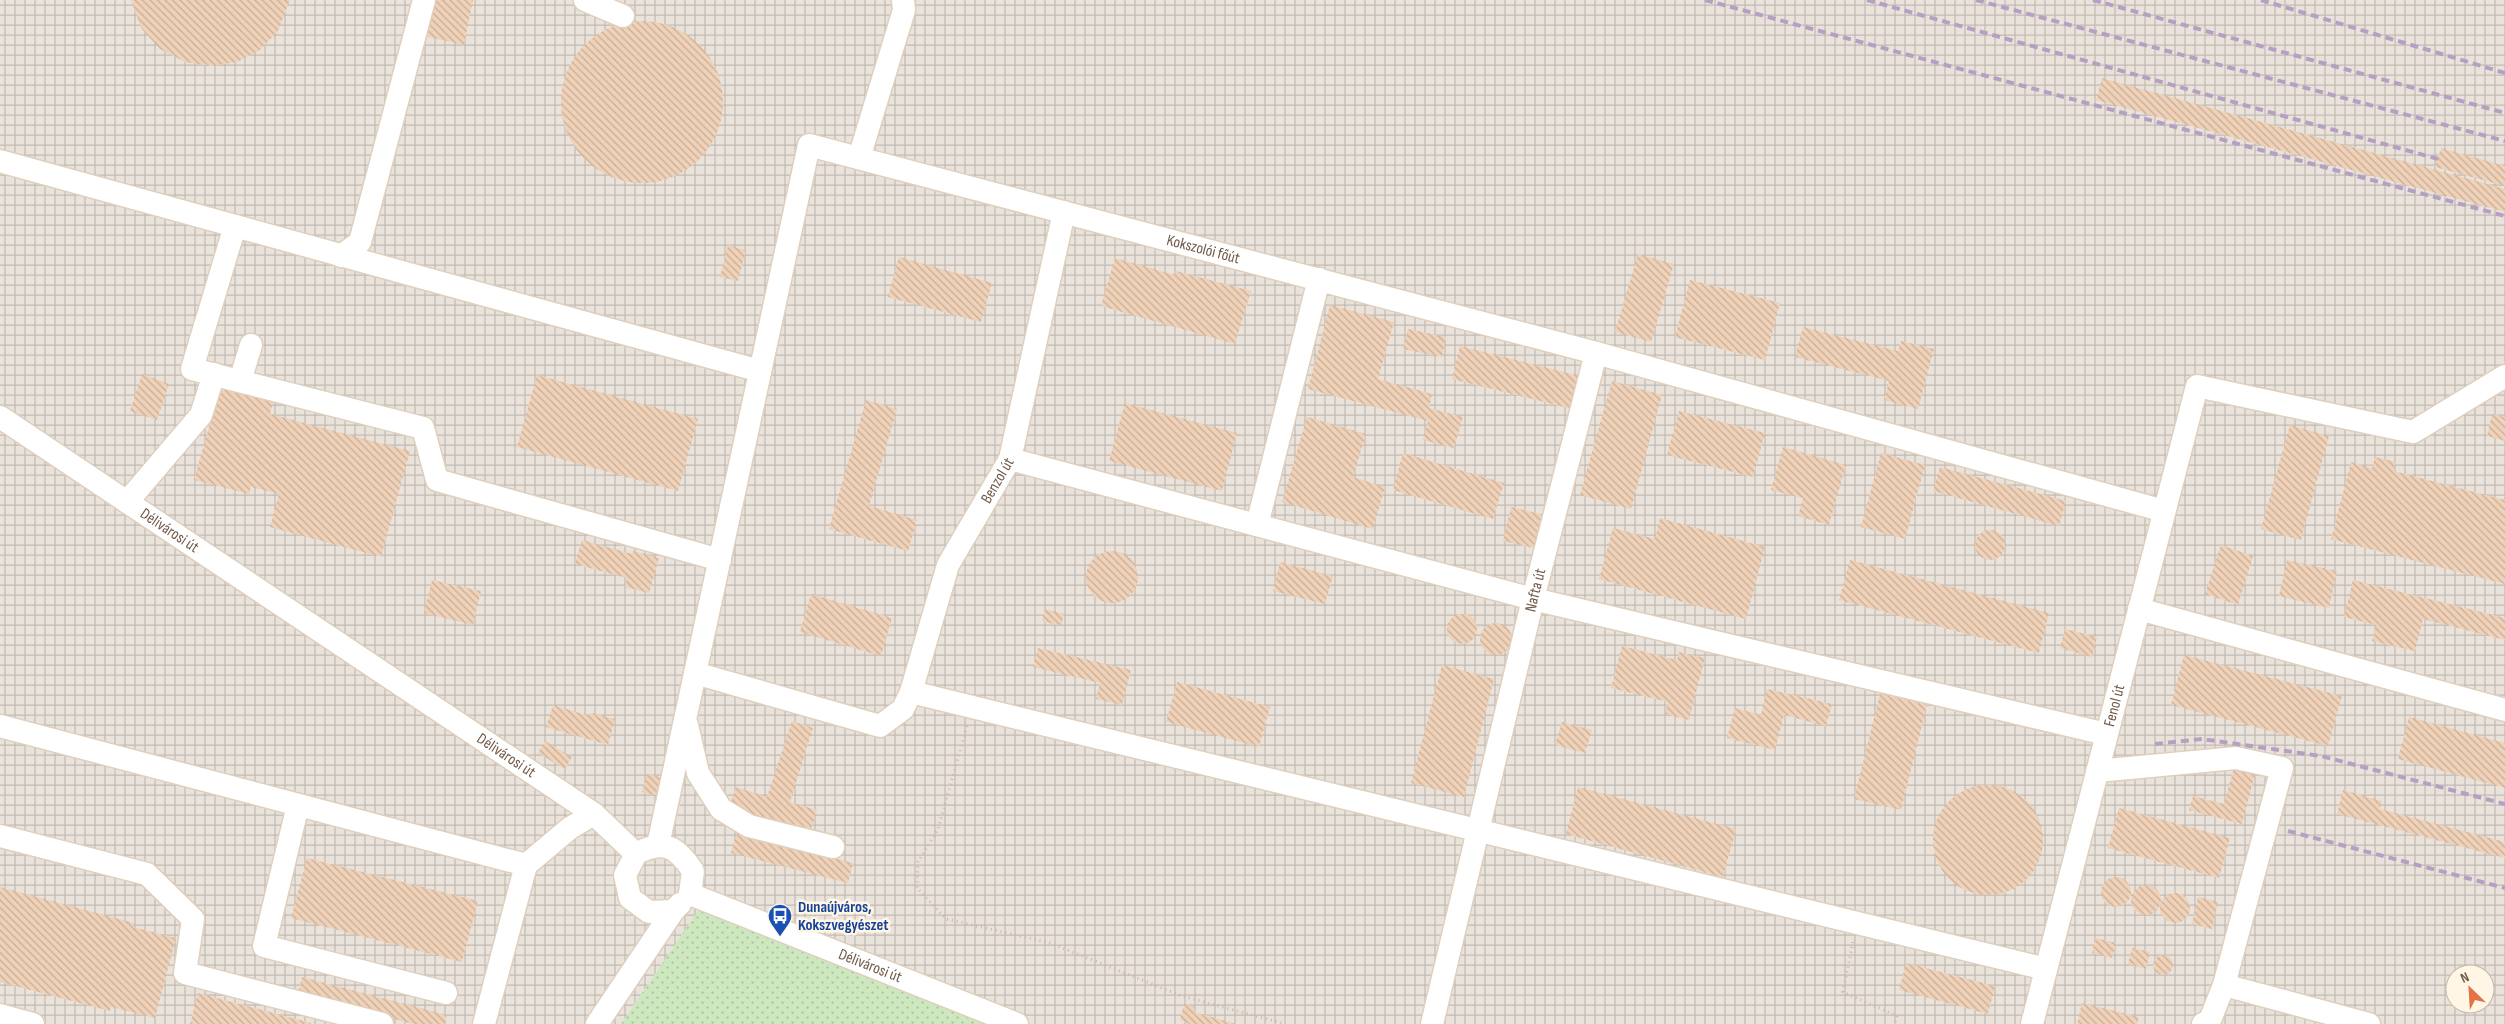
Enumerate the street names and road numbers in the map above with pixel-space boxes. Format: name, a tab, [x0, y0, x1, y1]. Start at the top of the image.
street label: Kokszolói főút	[1165, 230, 1242, 268]
street label: Benzol út	[977, 454, 1018, 507]
street label: Délivárosi út	[137, 504, 203, 557]
street label: Nafta út	[1521, 566, 1550, 614]
street label: Fenol út	[2100, 682, 2129, 729]
street label: Délivárosi út	[473, 729, 539, 782]
street label: Délivárosi út	[836, 945, 905, 987]

